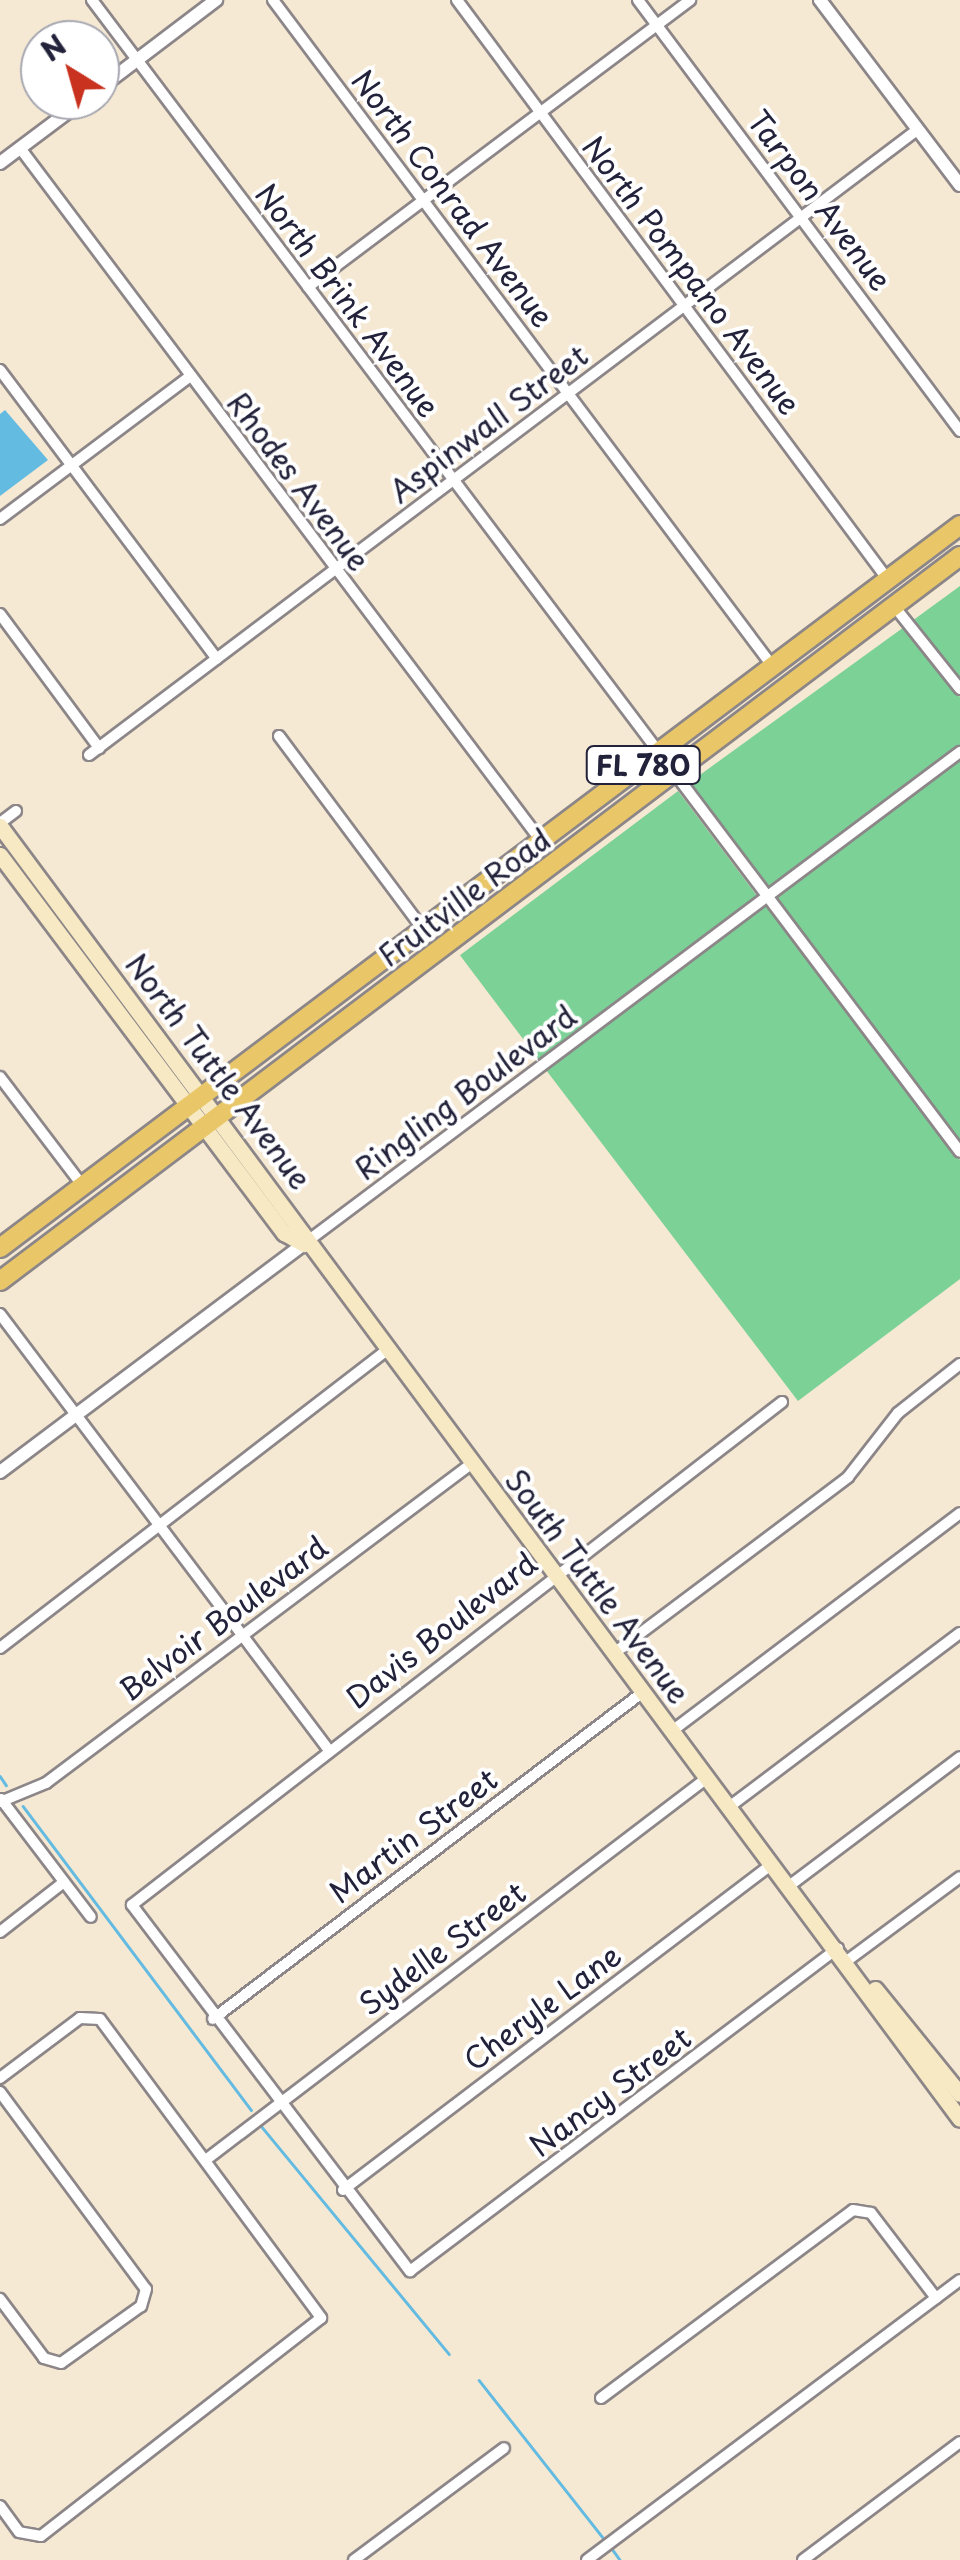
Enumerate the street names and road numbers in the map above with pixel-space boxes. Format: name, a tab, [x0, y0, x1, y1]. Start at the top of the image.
street label: North Conrad Avenue	[344, 62, 562, 334]
street label: Tarpon Avenue	[741, 103, 899, 297]
street label: North Pompano Avenue	[576, 129, 808, 421]
street label: North Brink Avenue	[248, 176, 448, 424]
street label: Aspinwall Street	[381, 336, 595, 510]
street label: Rhodes Avenue	[220, 385, 378, 577]
road number: FL 780	[583, 742, 703, 788]
street label: Fruitville Road	[371, 821, 557, 973]
street label: North Tuttle Avenue	[117, 944, 321, 1198]
street label: Ringling Boulevard	[347, 997, 583, 1187]
street label: South Tuttle Avenue	[497, 1460, 699, 1712]
street label: Belvoir Boulevard	[112, 1528, 334, 1708]
street label: Davis Boulevard	[339, 1544, 543, 1716]
street label: Martin Street	[322, 1761, 504, 1909]
street label: Sydelle Street	[351, 1873, 533, 2023]
street label: Cheryle Lane	[455, 1935, 629, 2079]
street label: Nancy Street	[522, 2019, 698, 2163]

